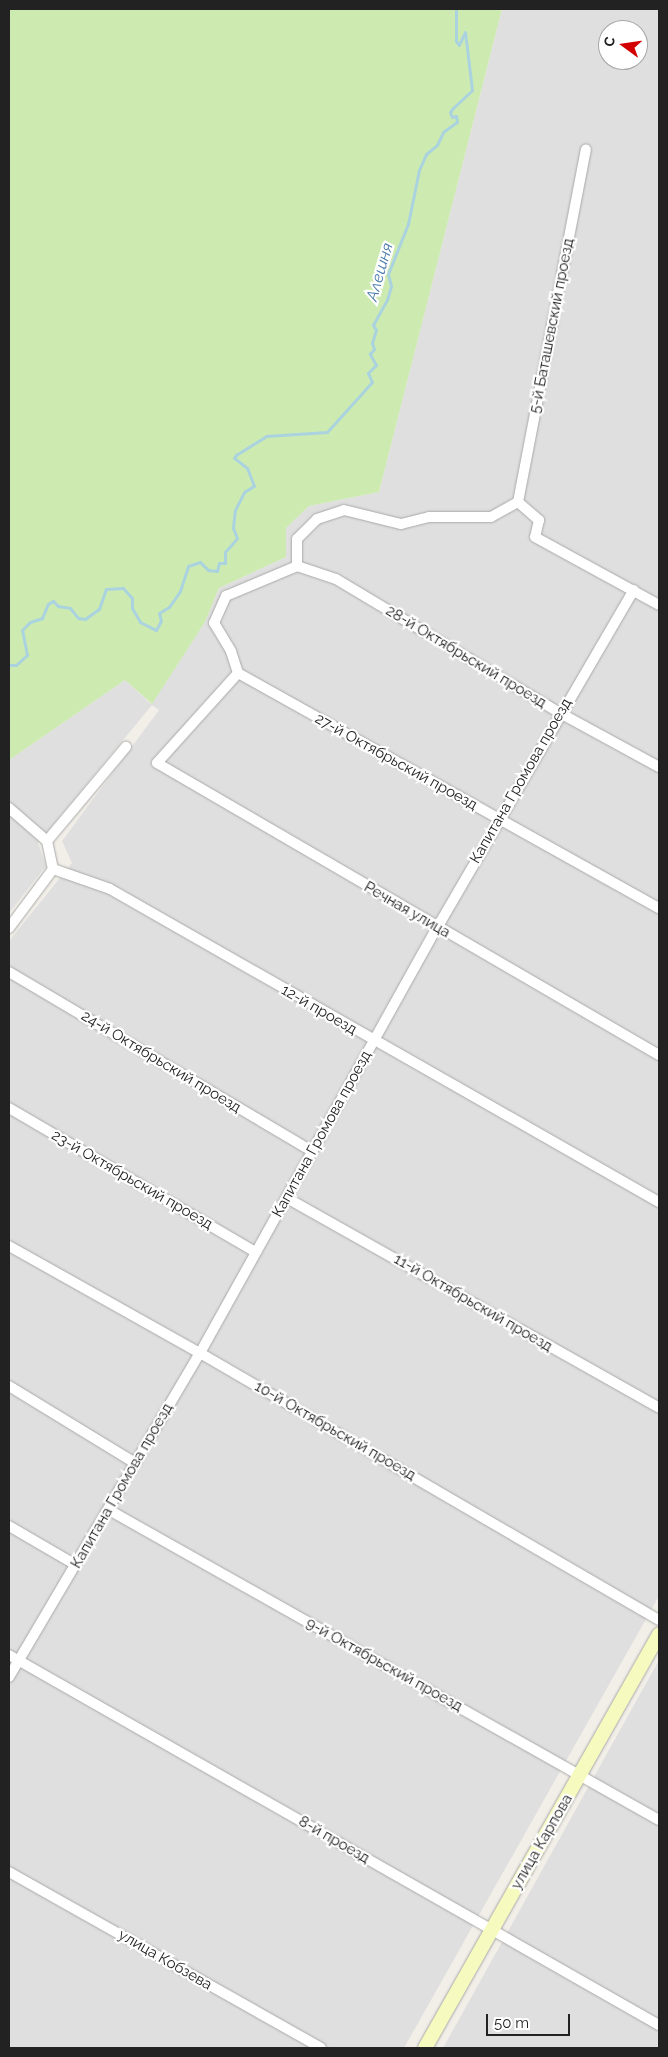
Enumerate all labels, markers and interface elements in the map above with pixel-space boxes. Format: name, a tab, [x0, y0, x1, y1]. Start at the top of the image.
north arrow	[598, 20, 648, 70]
text: С	[600, 35, 618, 48]
street label: 5-й Баташевский проезд	[526, 237, 578, 415]
water label: Алешня	[363, 241, 397, 303]
street label: 28-й Октябрьский проезд	[382, 602, 550, 712]
street label: Капитана Громова проезд	[466, 695, 576, 867]
street label: 27-й Октябрьский проезд	[312, 710, 480, 814]
street label: Речная улица	[361, 878, 453, 942]
street label: 12-й проезд	[278, 981, 360, 1039]
street label: 24-й Октябрьский проезд	[78, 1007, 244, 1117]
street label: Капитана Громова проезд	[269, 1048, 375, 1220]
street label: 23-й Октябрьский проезд	[48, 1126, 216, 1234]
street label: 11-й Октябрьский проезд	[391, 1250, 555, 1356]
street label: 10-й Октябрьский проезд	[251, 1377, 419, 1485]
street label: Капитана Громова проезд	[67, 1400, 177, 1572]
street label: 9-й Октябрьский проезд	[303, 1614, 465, 1716]
street label: улица Карпова	[507, 1791, 577, 1893]
street label: 8-й проезд	[295, 1812, 373, 1868]
street label: улица Кобзева	[115, 1926, 215, 1994]
scale bar	[488, 2004, 572, 2036]
text: 50 m	[494, 2014, 529, 2032]

